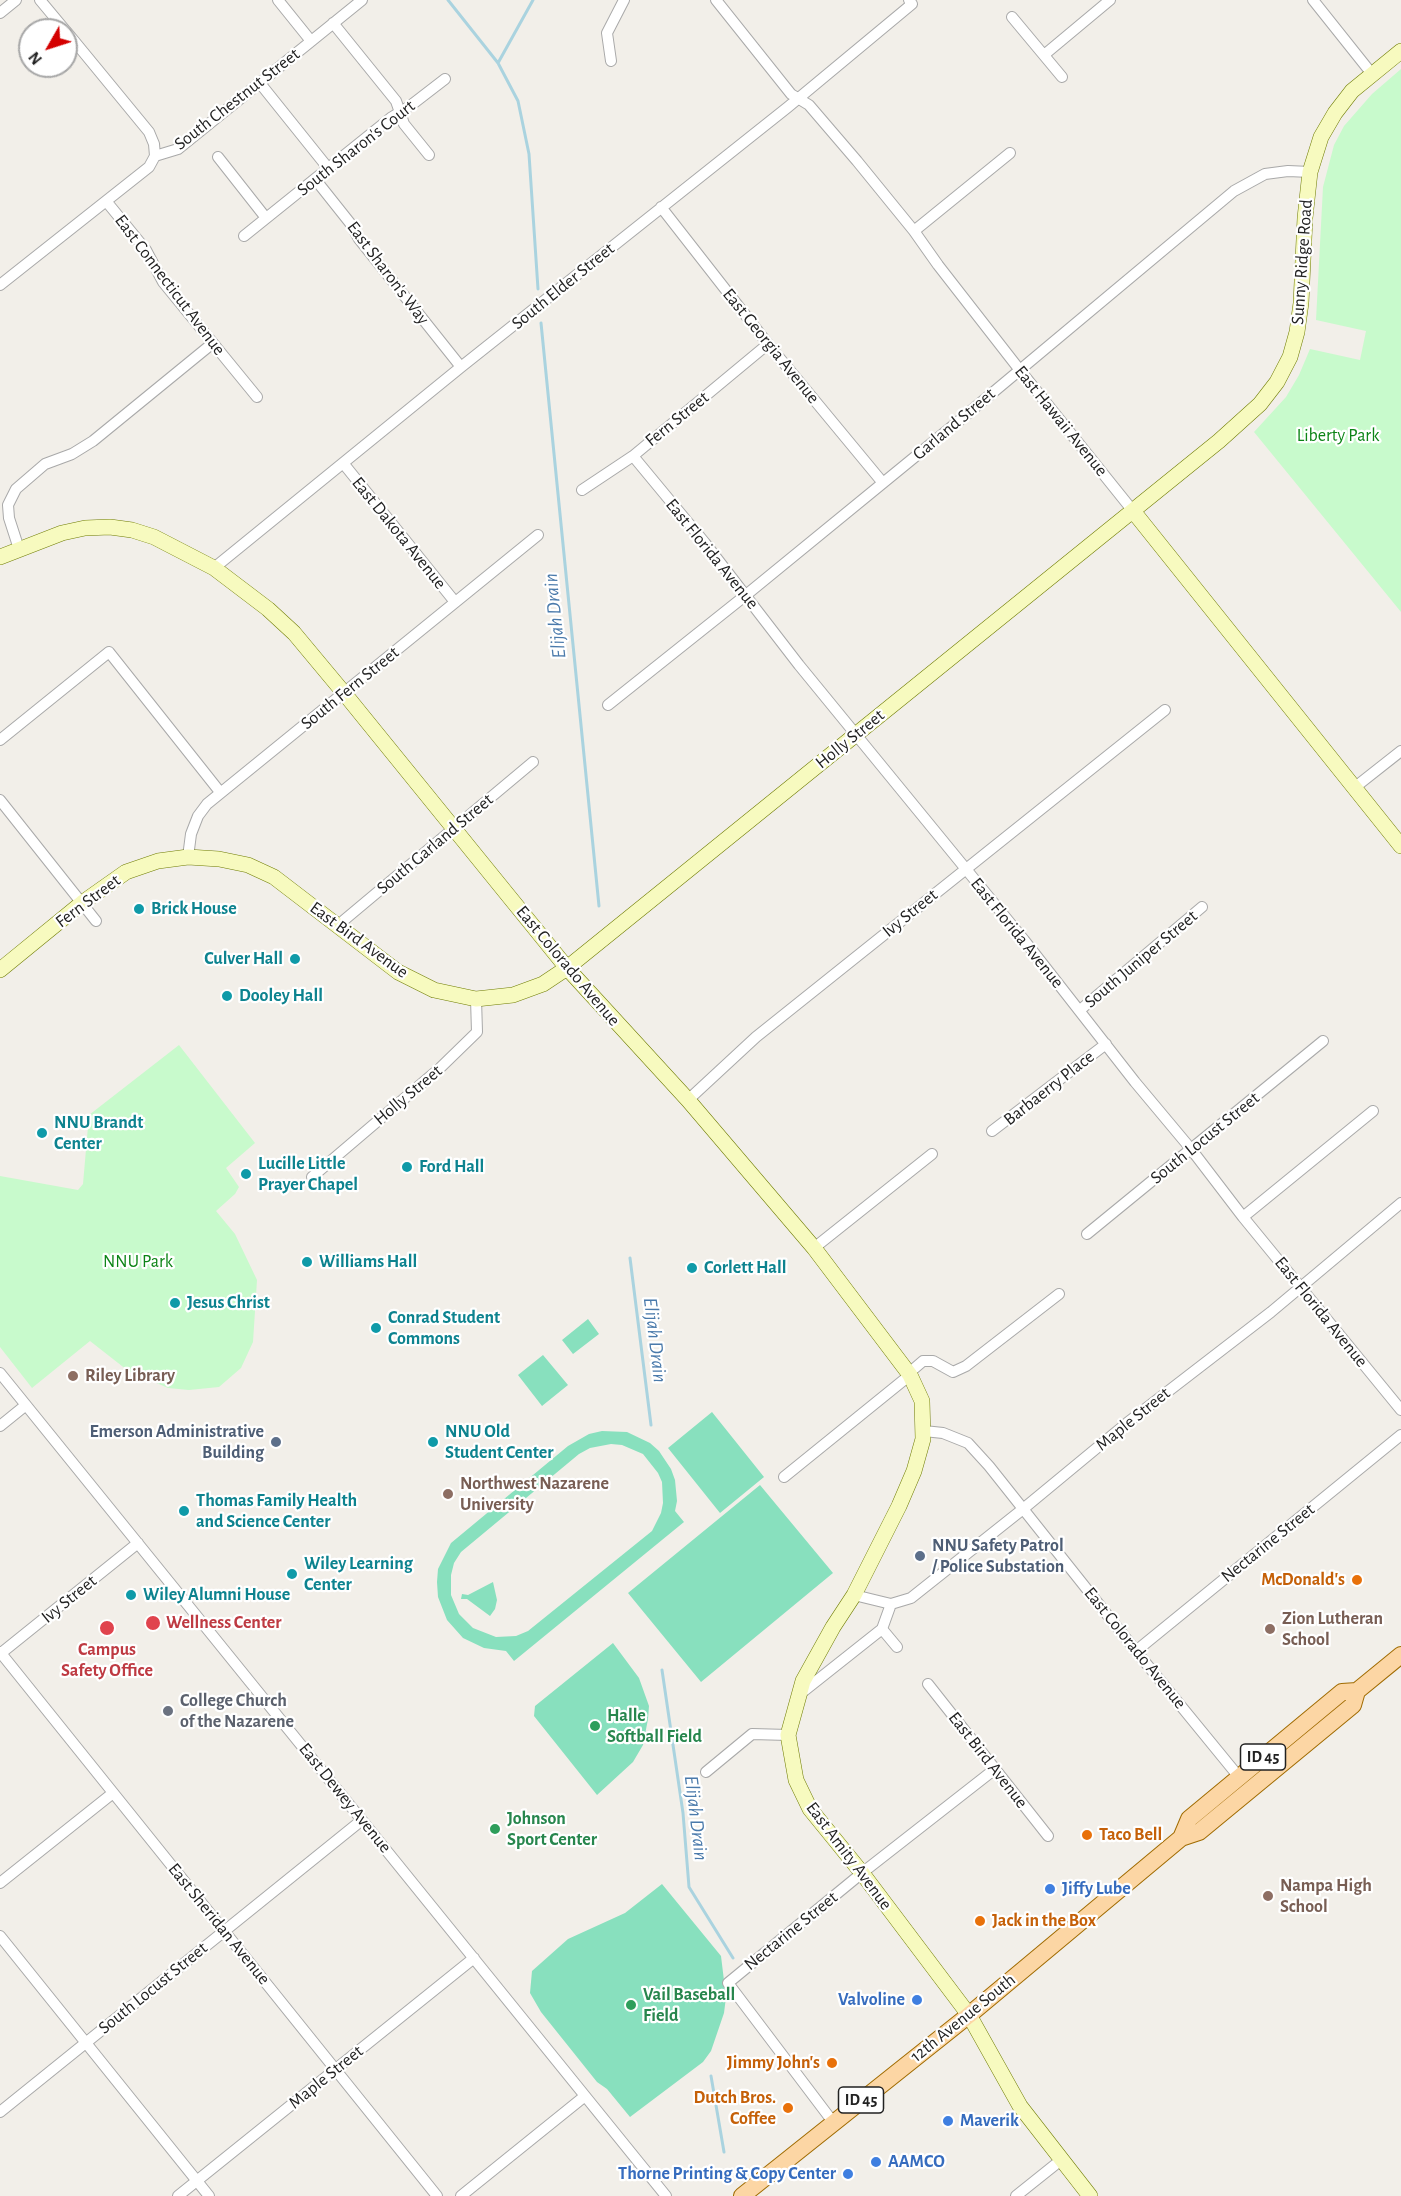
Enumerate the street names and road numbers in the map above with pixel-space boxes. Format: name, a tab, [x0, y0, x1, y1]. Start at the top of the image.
street label: South Chestnut Street	[170, 43, 304, 155]
street label: South Sharon's Court	[293, 95, 419, 201]
street label: Sunny Ridge Road	[1287, 199, 1317, 325]
street label: East Connecticut Avenue	[110, 210, 230, 360]
street label: East Sharon's Way	[342, 217, 434, 329]
street label: South Elder Street	[507, 238, 619, 334]
street label: East Georgia Avenue	[718, 284, 824, 408]
street label: East Hawaii Avenue	[1010, 361, 1112, 481]
street label: Garland Street	[908, 383, 1000, 465]
street label: Fern Street	[641, 387, 713, 451]
street label: East Dakota Avenue	[347, 473, 451, 593]
street label: East Florida Avenue	[661, 494, 763, 614]
street label: South Fern Street	[297, 642, 403, 734]
street label: Holly Street	[811, 705, 889, 773]
street label: South Garland Street	[372, 789, 498, 899]
street label: Fern Street	[51, 870, 125, 932]
street label: East Florida Avenue	[966, 873, 1068, 993]
street label: Ivy Street	[878, 884, 942, 942]
street label: East Bird Avenue	[305, 897, 413, 983]
street label: East Colorado Avenue	[511, 901, 625, 1031]
street label: South Juniper Street	[1080, 905, 1202, 1013]
street label: Barbaerry Place	[999, 1046, 1099, 1130]
street label: Holly Street	[369, 1060, 447, 1130]
street label: South Locust Street	[1146, 1087, 1264, 1189]
street label: East Florida Avenue	[1270, 1252, 1372, 1372]
street label: Maple Street	[1091, 1382, 1175, 1456]
street label: Nectarine Street	[1217, 1499, 1319, 1587]
street label: Ivy Street	[37, 1570, 101, 1628]
street label: East Colorado Avenue	[1079, 1583, 1191, 1713]
street label: East Bird Avenue	[944, 1707, 1032, 1813]
street label: East Dewey Avenue	[294, 1739, 396, 1857]
road number: ID 45	[1240, 1744, 1286, 1770]
street label: East Amity Avenue	[801, 1798, 897, 1914]
street label: East Sheridan Avenue	[163, 1859, 275, 1989]
street label: Nectarine Street	[740, 1887, 842, 1975]
street label: South Locust Street	[94, 1937, 212, 2039]
street label: 12th Avenue South	[906, 1969, 1020, 2067]
street label: Maple Street	[284, 2040, 368, 2114]
road number: ID 45	[838, 2087, 884, 2113]

